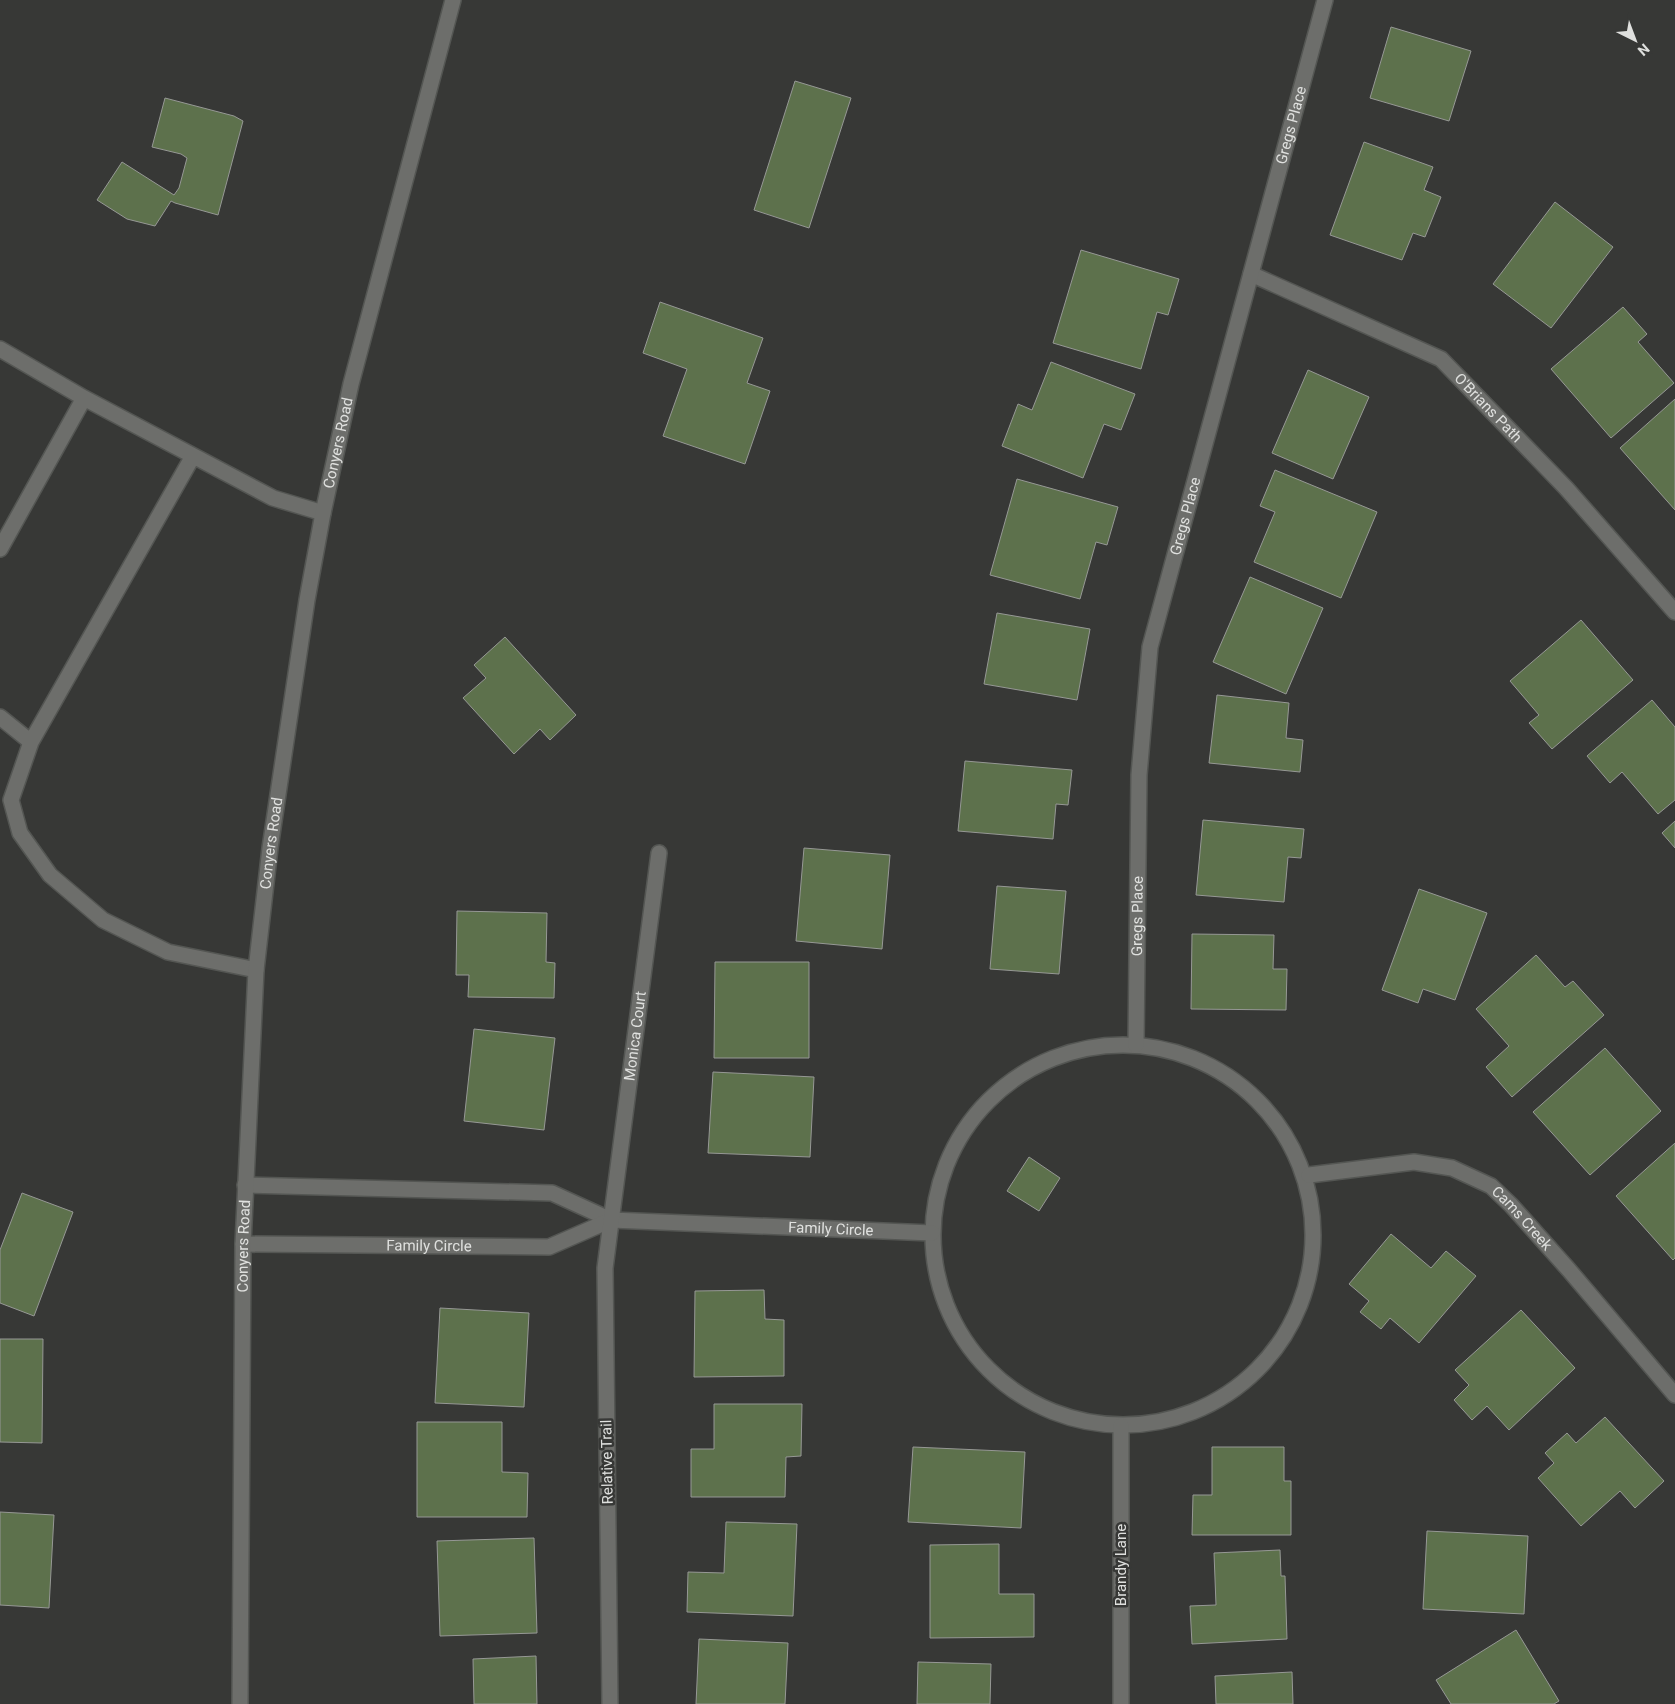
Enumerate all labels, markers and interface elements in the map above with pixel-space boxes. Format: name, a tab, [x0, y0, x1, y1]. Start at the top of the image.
north arrow	[1610, 15, 1660, 65]
text: N	[1635, 40, 1653, 59]
street label: Gregs Place	[1272, 84, 1310, 166]
street label: O'Brians Path	[1451, 369, 1526, 446]
street label: Conyers Road	[320, 396, 357, 490]
street label: Gregs Place	[1166, 475, 1205, 557]
street label: Conyers Road	[256, 796, 286, 890]
street label: Gregs Place	[1128, 876, 1147, 956]
street label: Monica Court	[620, 990, 650, 1082]
street label: Cams Creek	[1488, 1182, 1556, 1254]
street label: Conyers Road	[234, 1199, 254, 1292]
street label: Family Circle	[788, 1218, 874, 1240]
street label: Family Circle	[386, 1236, 472, 1255]
street label: Relative Trail	[597, 1419, 617, 1505]
street label: Brandy Lane	[1112, 1524, 1130, 1606]

